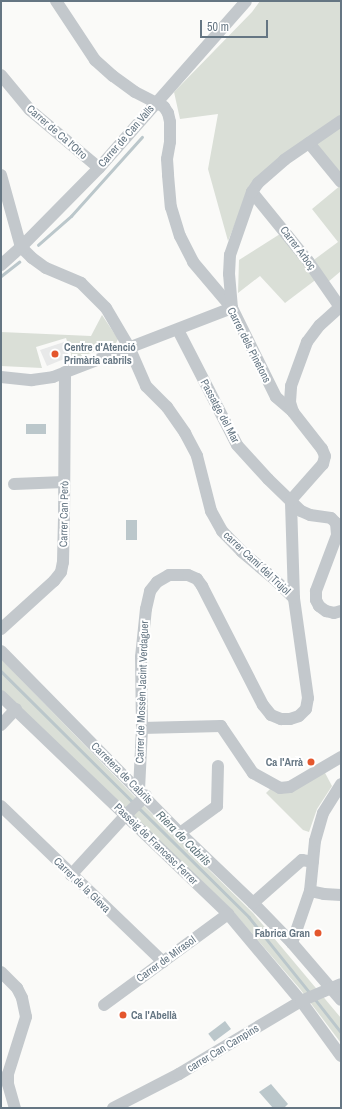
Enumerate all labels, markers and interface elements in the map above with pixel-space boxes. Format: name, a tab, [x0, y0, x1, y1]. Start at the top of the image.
scale bar	[202, 12, 270, 38]
text: 50 m	[207, 19, 229, 35]
street label: Carrer de Ca l'Otro	[24, 102, 90, 162]
street label: Carrer de Can Valls	[95, 102, 157, 170]
street label: Carrer Arboç	[277, 223, 319, 273]
street label: Carrer dels Pinetons	[224, 305, 274, 385]
place label: Centre d'Atenció Primària cabrils	[64, 341, 136, 367]
marker: Centre d'Atenció Primària cabrils	[49, 348, 61, 360]
street label: Passatge del Mar	[198, 377, 242, 445]
street label: Carrer Can Però	[57, 481, 71, 547]
street label: carrer Camí del Trujol	[221, 529, 293, 597]
street label: Carrer de Mossèn Jacint Verdaguer	[133, 620, 151, 764]
street label: Carretera de Cabrils	[88, 739, 156, 807]
place label: Ca l'Arrà	[266, 755, 303, 769]
marker: Ca l'Arrà	[306, 757, 316, 767]
street label: Passeig de Francesc Ferrer	[111, 801, 201, 887]
water label: Riera de Cabrils	[153, 809, 213, 869]
street label: Carrer de la Gleva	[51, 855, 113, 915]
place label: Fabrica Gran	[255, 926, 310, 940]
marker: Fabrica Gran	[313, 928, 323, 938]
street label: Carrer de Mirasol	[134, 933, 198, 985]
place label: Ca l'Abellà	[131, 1008, 177, 1022]
marker: Ca l'Abellà	[118, 1010, 128, 1020]
street label: carrer Can Campins	[185, 1021, 261, 1075]

